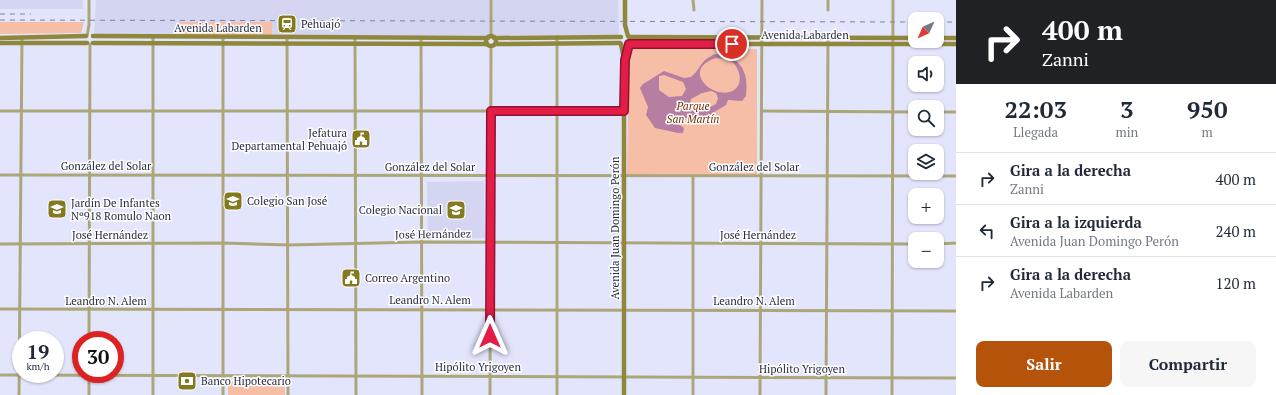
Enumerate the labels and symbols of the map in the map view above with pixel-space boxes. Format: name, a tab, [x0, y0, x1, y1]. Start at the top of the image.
north arrow	[908, 12, 944, 48]
station icon: Pehuajó	[276, 13, 298, 35]
place label: Pehuajó	[301, 17, 340, 31]
street label: Avenida Labarden	[174, 21, 262, 35]
pin	[715, 27, 749, 61]
street label: Avenida Labarden	[761, 28, 849, 42]
park label: Parque San Martín	[667, 99, 719, 126]
place label: Jefatura Departamental Pehuajó	[232, 126, 347, 153]
public building icon: Jefatura Departamental Pehuajó	[350, 128, 372, 150]
street label: Avenida Juan Domingo Perón	[608, 156, 622, 300]
street label: González del Solar	[61, 159, 152, 173]
street label: González del Solar	[385, 160, 476, 174]
street label: González del Solar	[709, 160, 800, 174]
school or university icon: Colegio San José	[222, 190, 244, 212]
place label: Colegio San José	[247, 194, 328, 208]
place label: Jardín De Infantes Nº918 Romulo Naon	[71, 196, 172, 223]
school or university icon: Jardín De Infantes Nº918 Romulo Naon	[46, 198, 68, 220]
school or university icon: Colegio Nacional	[445, 199, 467, 221]
place label: Colegio Nacional	[359, 203, 442, 217]
street label: José Hernández	[395, 226, 471, 242]
street label: José Hernández	[72, 228, 148, 242]
street label: José Hernández	[720, 228, 796, 242]
public building icon: Correo Argentino	[340, 267, 362, 289]
place label: Correo Argentino	[365, 271, 450, 285]
street label: Leandro N. Alem	[389, 293, 471, 307]
street label: Leandro N. Alem	[65, 294, 147, 308]
street label: Leandro N. Alem	[713, 294, 795, 308]
position arrow	[469, 315, 511, 357]
speed limit sign: 30	[72, 331, 124, 383]
street label: Hipólito Yrigoyen	[435, 360, 521, 374]
street label: Hipólito Yrigoyen	[759, 362, 845, 376]
bank icon: Banco Hipotecario	[176, 370, 198, 392]
place label: Banco Hipotecario	[201, 374, 291, 388]

